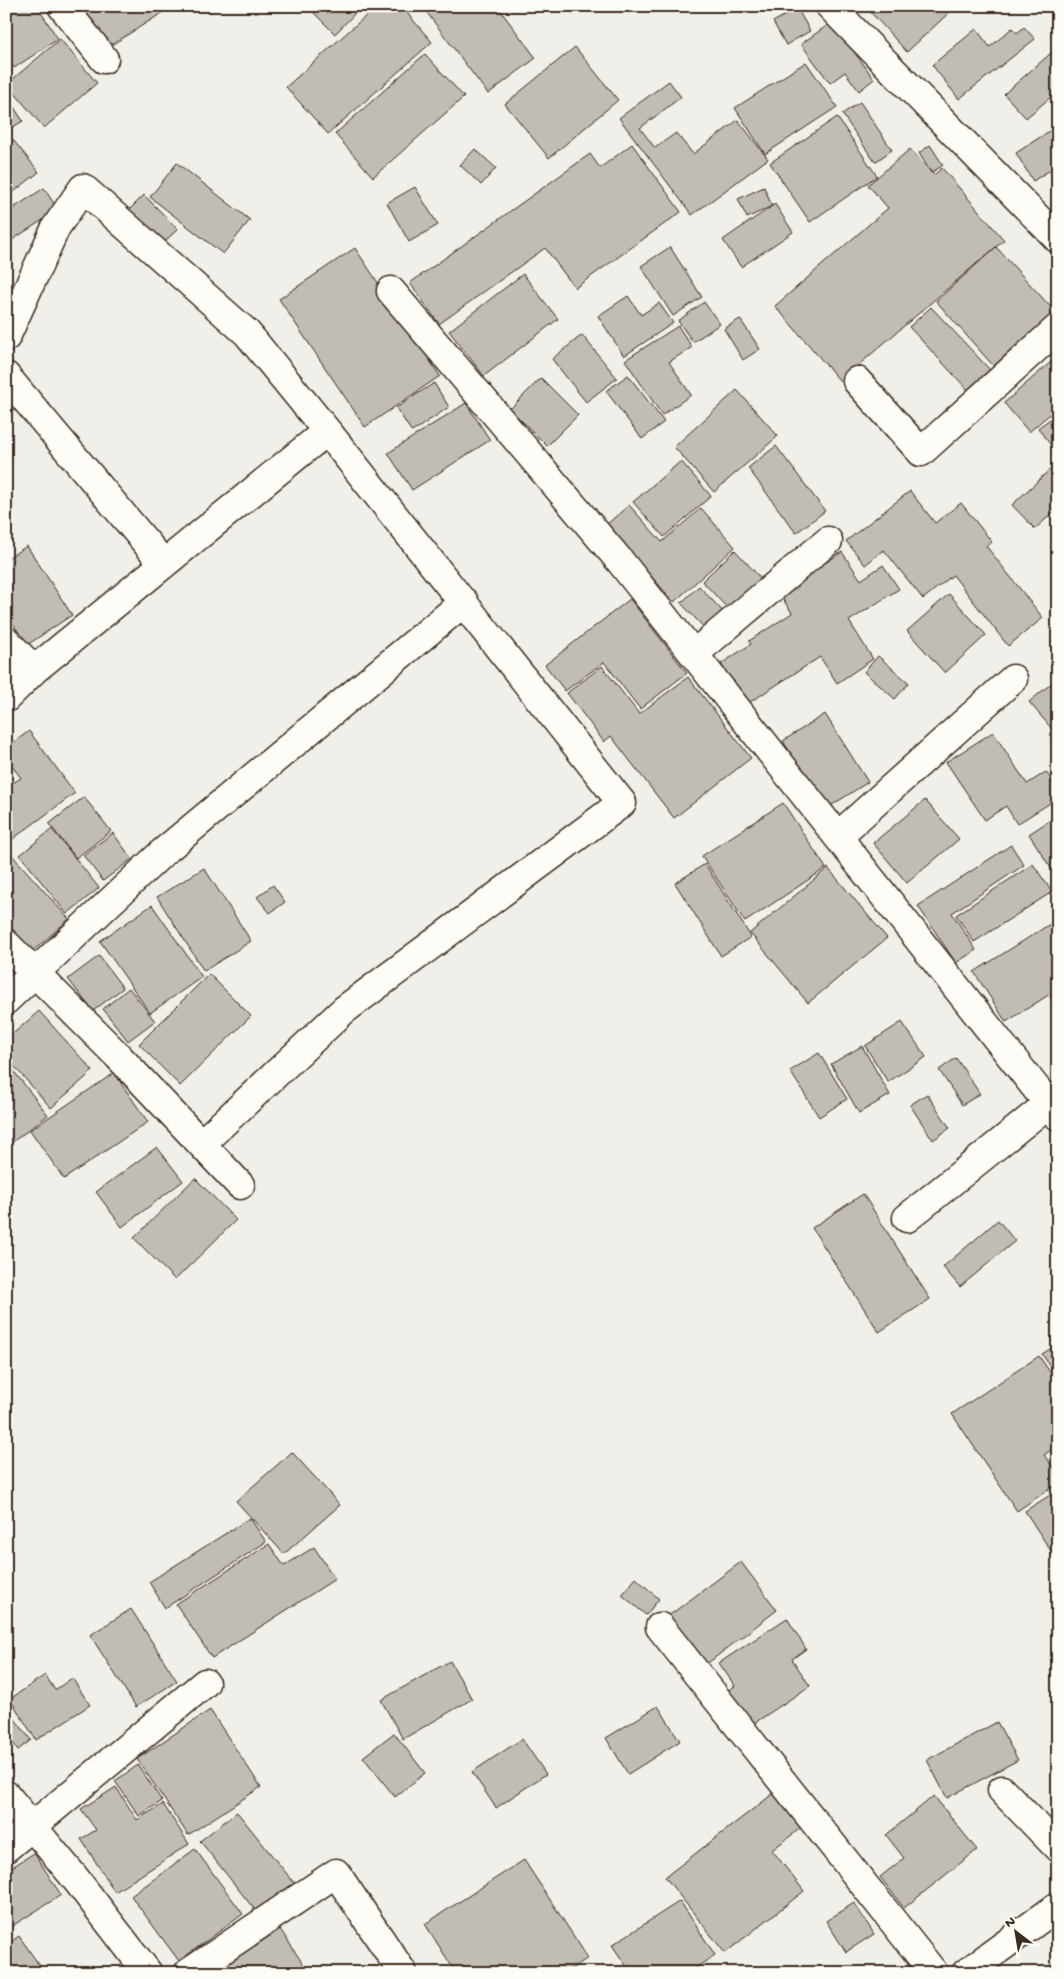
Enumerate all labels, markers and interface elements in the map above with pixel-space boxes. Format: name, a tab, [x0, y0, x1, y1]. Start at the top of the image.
north arrow	[992, 1906, 1042, 1956]
text: N	[1002, 1913, 1019, 1933]

